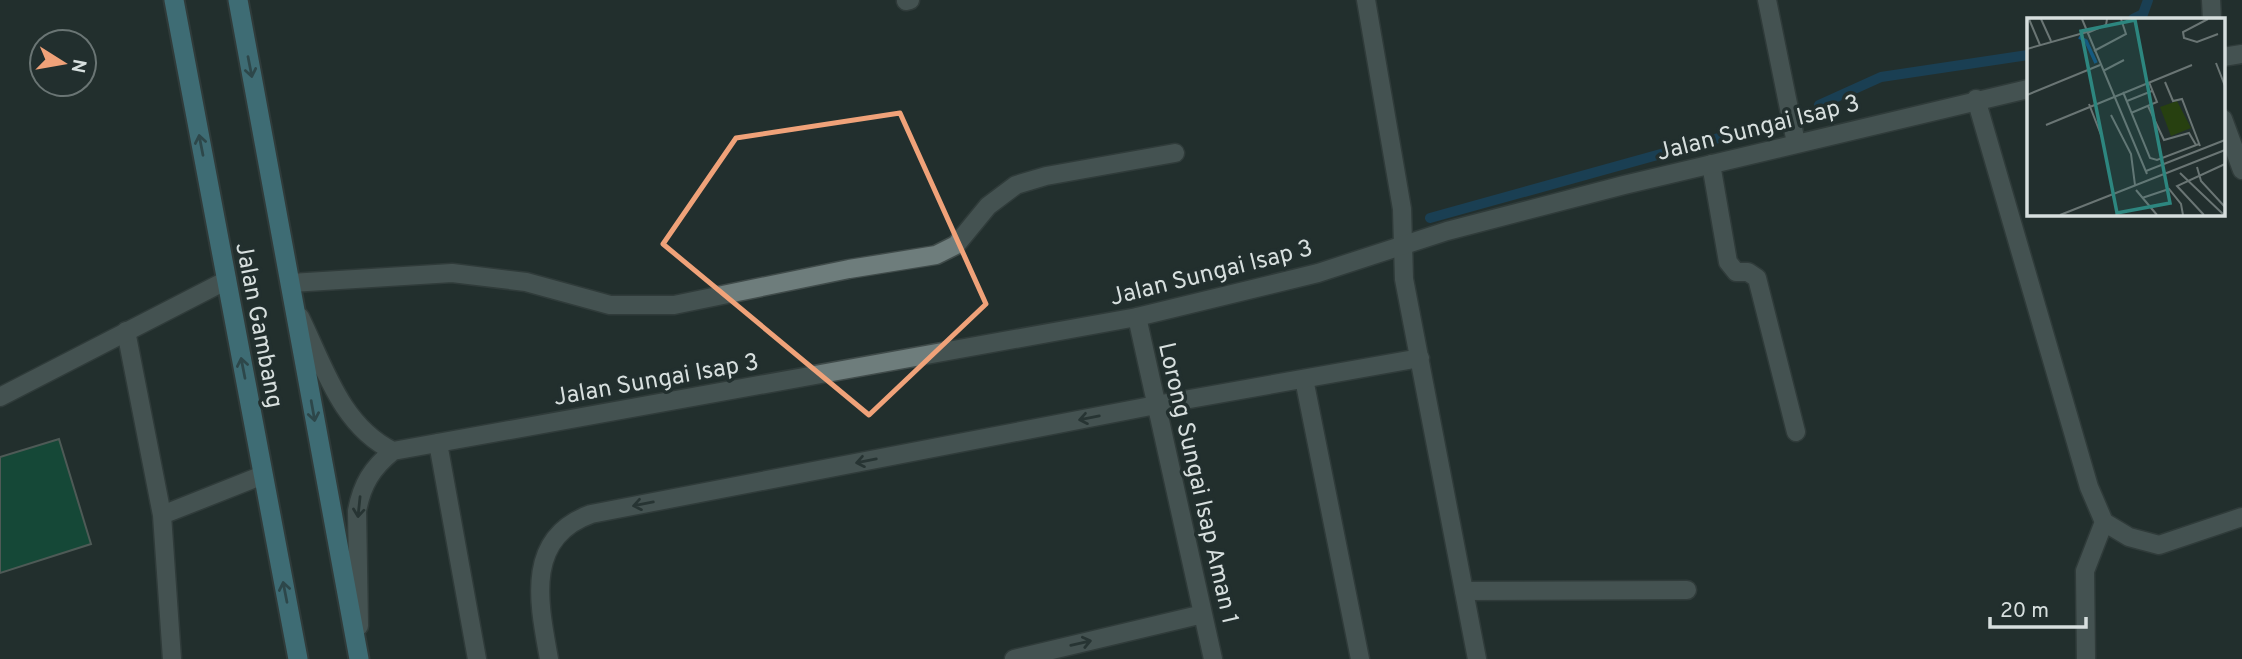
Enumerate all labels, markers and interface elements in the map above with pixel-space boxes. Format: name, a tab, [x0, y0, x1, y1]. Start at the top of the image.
inset map	[2027, 18, 2224, 215]
north arrow	[28, 28, 98, 98]
one-way arrow	[244, 55, 258, 78]
text: N	[65, 57, 91, 75]
street label: Jalan Sungai Isap 3	[1654, 89, 1863, 169]
one-way arrow	[194, 134, 207, 157]
street label: Jalan Sungai Isap 3	[1107, 234, 1316, 314]
street label: Jalan Gambang	[227, 240, 289, 411]
street label: Lorong Sungai Isap Aman 1	[1150, 340, 1244, 627]
street label: Jalan Sungai Isap 3	[551, 348, 761, 414]
one-way arrow	[236, 357, 250, 380]
one-way arrow	[307, 399, 321, 422]
one-way arrow	[1078, 411, 1101, 425]
one-way arrow	[855, 454, 878, 468]
one-way arrow	[352, 495, 365, 518]
one-way arrow	[632, 497, 655, 511]
one-way arrow	[278, 581, 291, 604]
scale bar	[1990, 586, 2086, 630]
text: 20 m	[2000, 598, 2049, 625]
one-way arrow	[1069, 636, 1092, 649]

